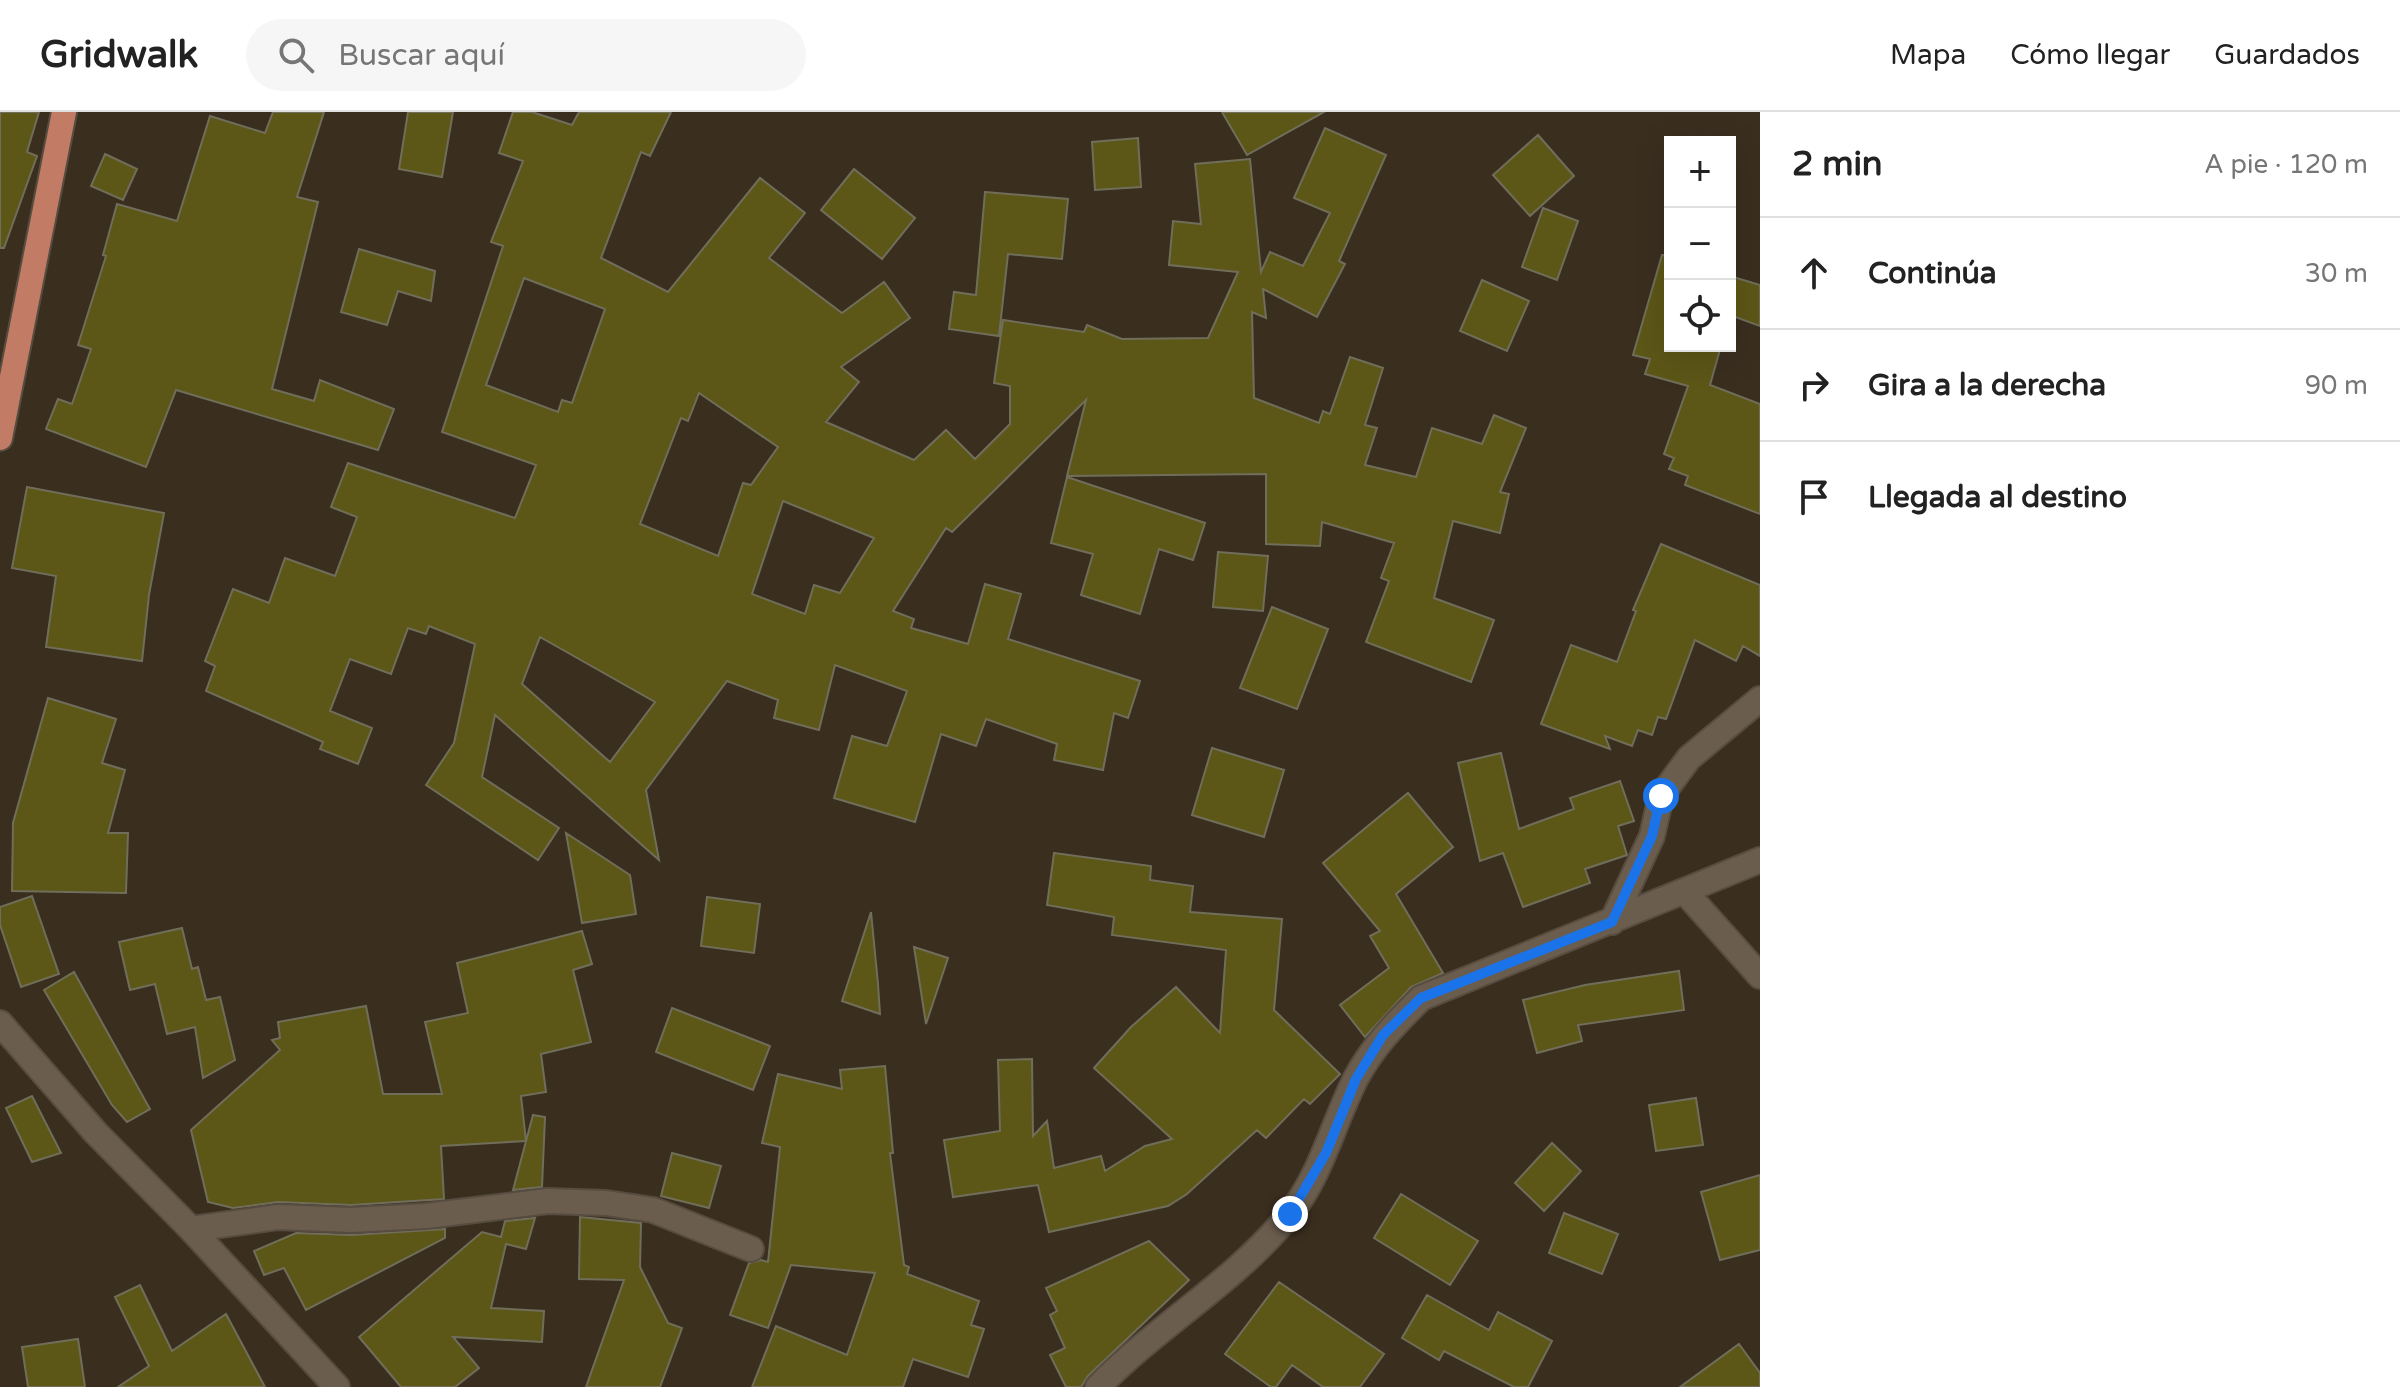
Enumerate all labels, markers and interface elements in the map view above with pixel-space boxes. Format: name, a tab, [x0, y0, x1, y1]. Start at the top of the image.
search box	[246, 19, 806, 91]
text: Gridwalk	[40, 32, 198, 78]
icon: search	[274, 33, 318, 77]
text: Buscar aquí	[338, 37, 505, 74]
text: Mapa	[1890, 38, 1966, 72]
text: Cómo llegar	[2010, 38, 2170, 72]
text: Guardados	[2214, 38, 2360, 72]
map controls	[1664, 136, 1736, 352]
button: +	[1664, 136, 1736, 208]
text: 2 min	[1792, 144, 1883, 185]
text: A pie · 120 m	[2204, 149, 2368, 180]
button: −	[1664, 208, 1736, 280]
icon: ahead	[1792, 251, 1836, 295]
text: Continúa	[1868, 255, 1997, 292]
text: 30 m	[2305, 258, 2368, 289]
button: locate	[1664, 280, 1736, 352]
icon: right	[1792, 363, 1836, 407]
text: Gira a la derecha	[1868, 367, 2106, 404]
text: 90 m	[2305, 370, 2368, 401]
icon: arrive	[1792, 475, 1836, 519]
text: Llegada al destino	[1868, 479, 2127, 516]
route start	[1643, 778, 1679, 814]
route end	[1272, 1196, 1308, 1232]

